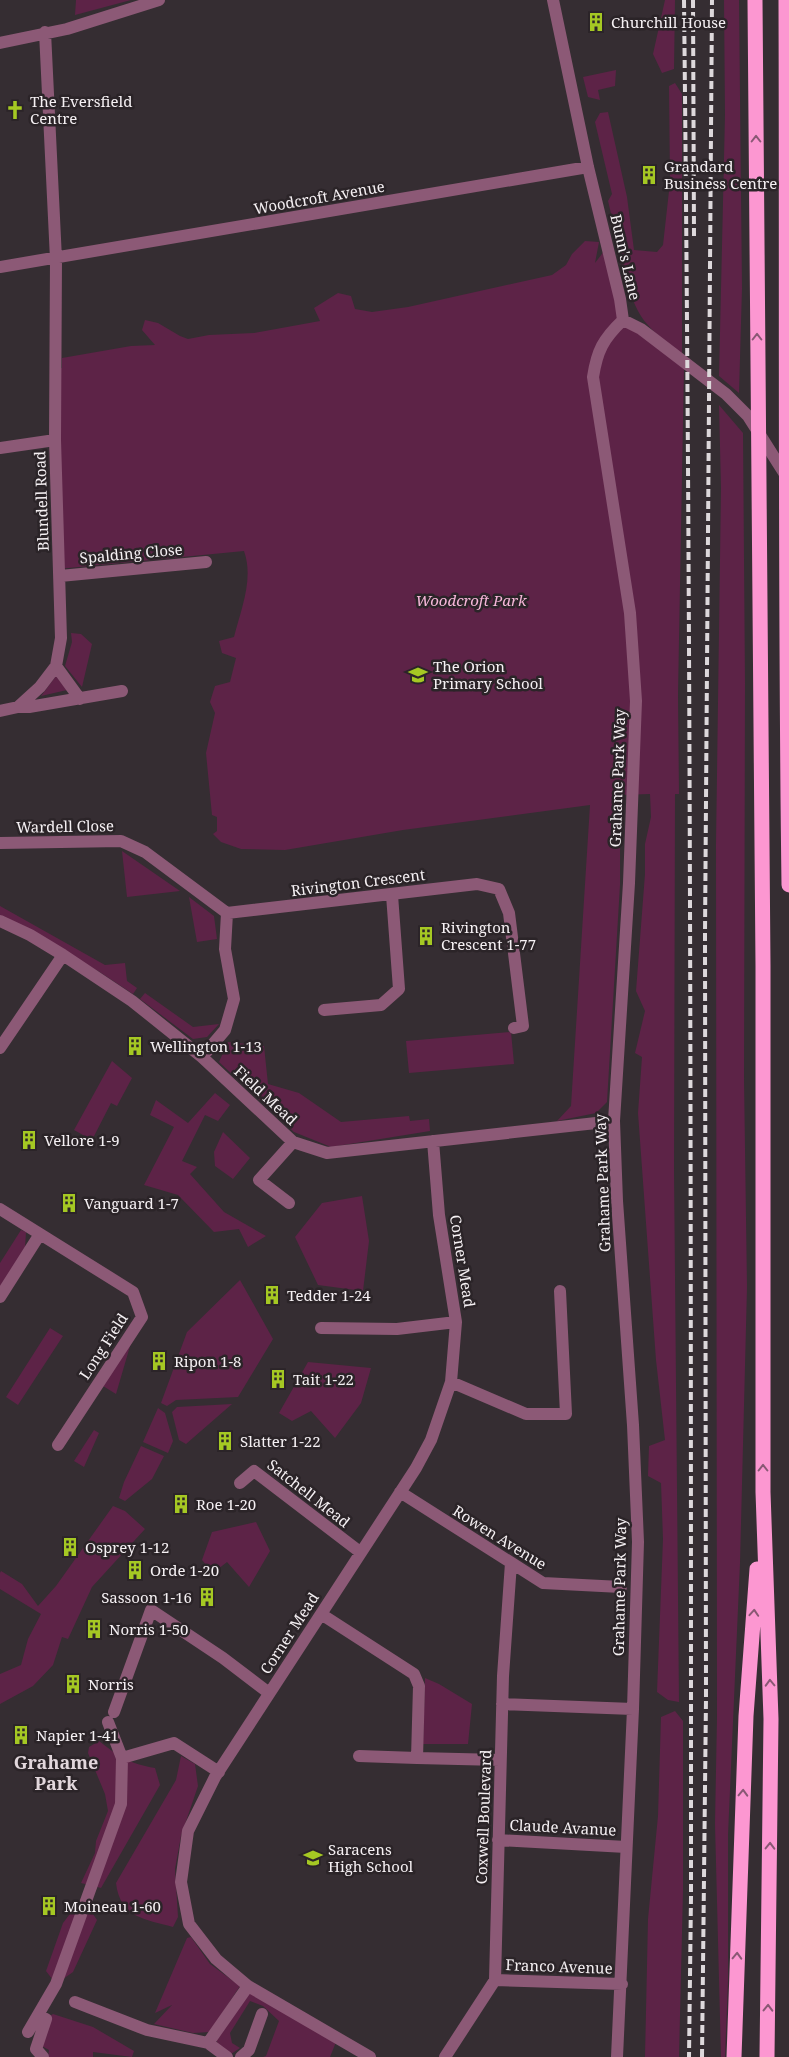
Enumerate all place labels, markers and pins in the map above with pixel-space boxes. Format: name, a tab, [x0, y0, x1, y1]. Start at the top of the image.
building icon: Churchill House	[585, 11, 607, 33]
place label: Churchill House	[611, 12, 726, 32]
place label: The Eversfield Centre	[30, 91, 132, 128]
church icon: The Eversfield Centre	[4, 99, 26, 121]
place label: Grandard Business Centre	[664, 156, 777, 193]
building icon: Grandard Business Centre	[638, 164, 660, 186]
place label: The Orion Primary School	[433, 656, 543, 693]
school or university icon: The Orion Primary School	[407, 664, 429, 686]
place label: Rivington Crescent 1-77	[441, 917, 536, 954]
building icon: Rivington Crescent 1-77	[415, 925, 437, 947]
building icon: Wellington 1-13	[124, 1035, 146, 1057]
place label: Wellington 1-13	[150, 1036, 262, 1056]
building icon: Vellore 1-9	[18, 1129, 40, 1151]
place label: Vellore 1-9	[44, 1130, 120, 1150]
building icon: Vanguard 1-7	[58, 1192, 80, 1214]
place label: Vanguard 1-7	[84, 1193, 179, 1213]
building icon: Tedder 1-24	[261, 1284, 283, 1306]
place label: Tedder 1-24	[287, 1285, 371, 1305]
building icon: Ripon 1-8	[148, 1350, 170, 1372]
place label: Ripon 1-8	[174, 1351, 242, 1371]
building icon: Tait 1-22	[267, 1368, 289, 1390]
place label: Tait 1-22	[293, 1369, 354, 1389]
building icon: Slatter 1-22	[214, 1430, 236, 1452]
place label: Slatter 1-22	[240, 1431, 321, 1451]
building icon: Roe 1-20	[170, 1493, 192, 1515]
place label: Roe 1-20	[196, 1494, 256, 1514]
building icon: Osprey 1-12	[59, 1536, 81, 1558]
place label: Osprey 1-12	[85, 1537, 169, 1557]
building icon: Orde 1-20	[124, 1559, 146, 1581]
place label: Orde 1-20	[150, 1560, 219, 1580]
building icon: Sassoon 1-16	[196, 1586, 218, 1608]
place label: Sassoon 1-16	[101, 1587, 192, 1607]
building icon: Norris 1-50	[83, 1618, 105, 1640]
place label: Norris 1-50	[109, 1619, 189, 1639]
building icon: Norris	[62, 1673, 84, 1695]
place label: Norris	[88, 1674, 134, 1694]
building icon: Napier 1-41	[10, 1724, 32, 1746]
place label: Napier 1-41	[36, 1725, 119, 1745]
place label: Saracens High School	[328, 1839, 414, 1876]
school or university icon: Saracens High School	[302, 1847, 324, 1869]
building icon: Moineau 1-60	[38, 1895, 60, 1917]
place label: Moineau 1-60	[64, 1896, 161, 1916]

